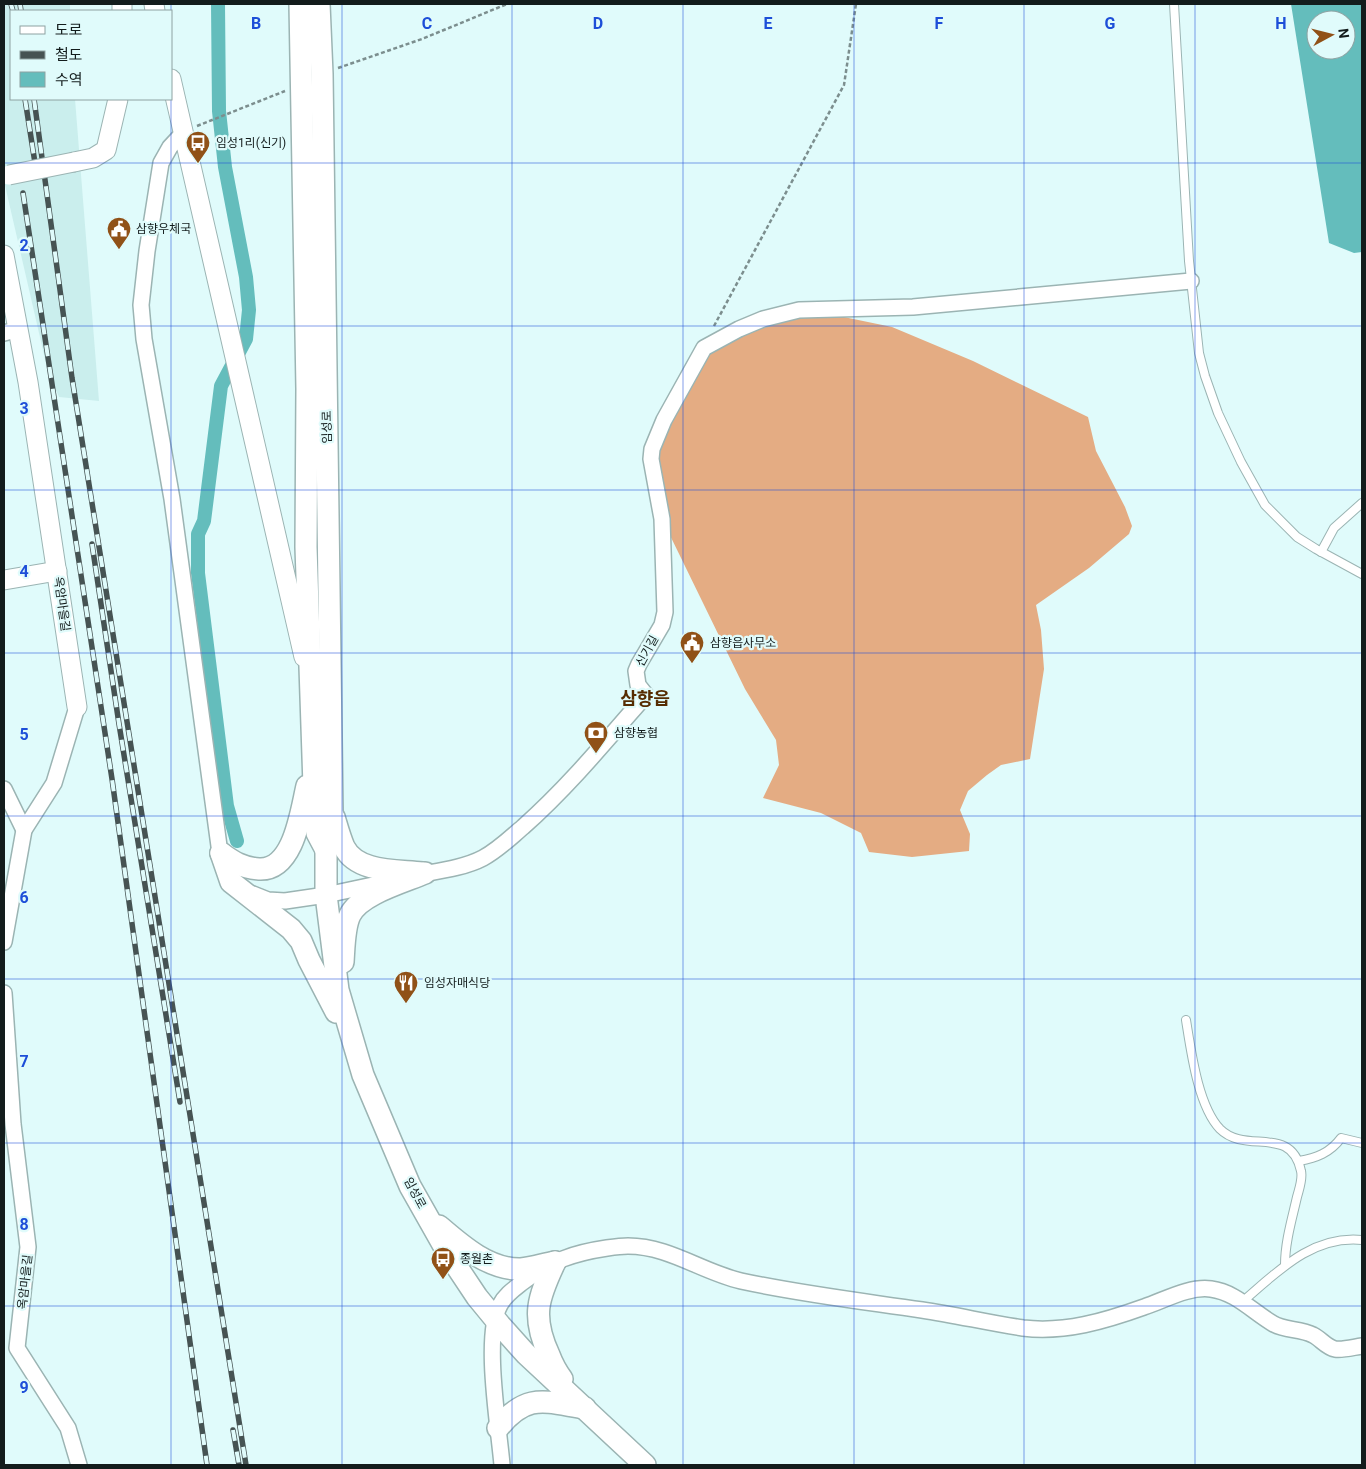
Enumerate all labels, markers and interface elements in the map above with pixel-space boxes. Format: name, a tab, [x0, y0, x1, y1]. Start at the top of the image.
legend	[10, 10, 172, 100]
north arrow	[1306, 10, 1356, 60]
text: B	[251, 14, 261, 33]
text: C	[422, 14, 432, 33]
text: D	[593, 14, 603, 33]
text: E	[764, 14, 773, 33]
text: F	[935, 14, 944, 33]
text: G	[1105, 14, 1116, 33]
text: H	[1275, 14, 1287, 33]
text: 도로	[55, 21, 83, 39]
text: N	[1335, 28, 1352, 39]
text: 철도	[55, 46, 83, 64]
text: 수역	[55, 71, 83, 89]
bus stop icon: 임성1리(신기)	[185, 130, 211, 164]
place label: 임성1리(신기)	[216, 136, 286, 150]
public building icon: 삼향우체국	[106, 216, 132, 250]
place label: 삼향우체국	[136, 222, 191, 236]
text: 2	[19, 236, 29, 255]
text: 3	[19, 399, 29, 418]
street label: 임성로	[320, 410, 334, 444]
text: 4	[19, 562, 29, 581]
street label: 옥암마을길	[51, 576, 73, 632]
public building icon: 삼향읍사무소	[679, 630, 705, 664]
street label: 신기길	[633, 633, 661, 669]
place label: 삼향읍사무소	[710, 636, 776, 650]
district label: 삼향읍	[620, 688, 670, 709]
bank icon: 삼향농협	[583, 720, 609, 754]
text: 5	[19, 725, 29, 744]
place label: 삼향농협	[614, 726, 658, 740]
text: 6	[19, 888, 29, 907]
restaurant icon: 임성자매식당	[393, 970, 419, 1004]
place label: 임성자매식당	[424, 976, 490, 990]
text: 7	[19, 1052, 29, 1071]
street label: 임성로	[401, 1175, 429, 1211]
text: 8	[19, 1215, 29, 1234]
bus stop icon: 종월촌	[430, 1246, 456, 1280]
place label: 종월촌	[460, 1252, 493, 1266]
street label: 옥암마을길	[15, 1254, 35, 1310]
text: 9	[19, 1378, 29, 1397]

